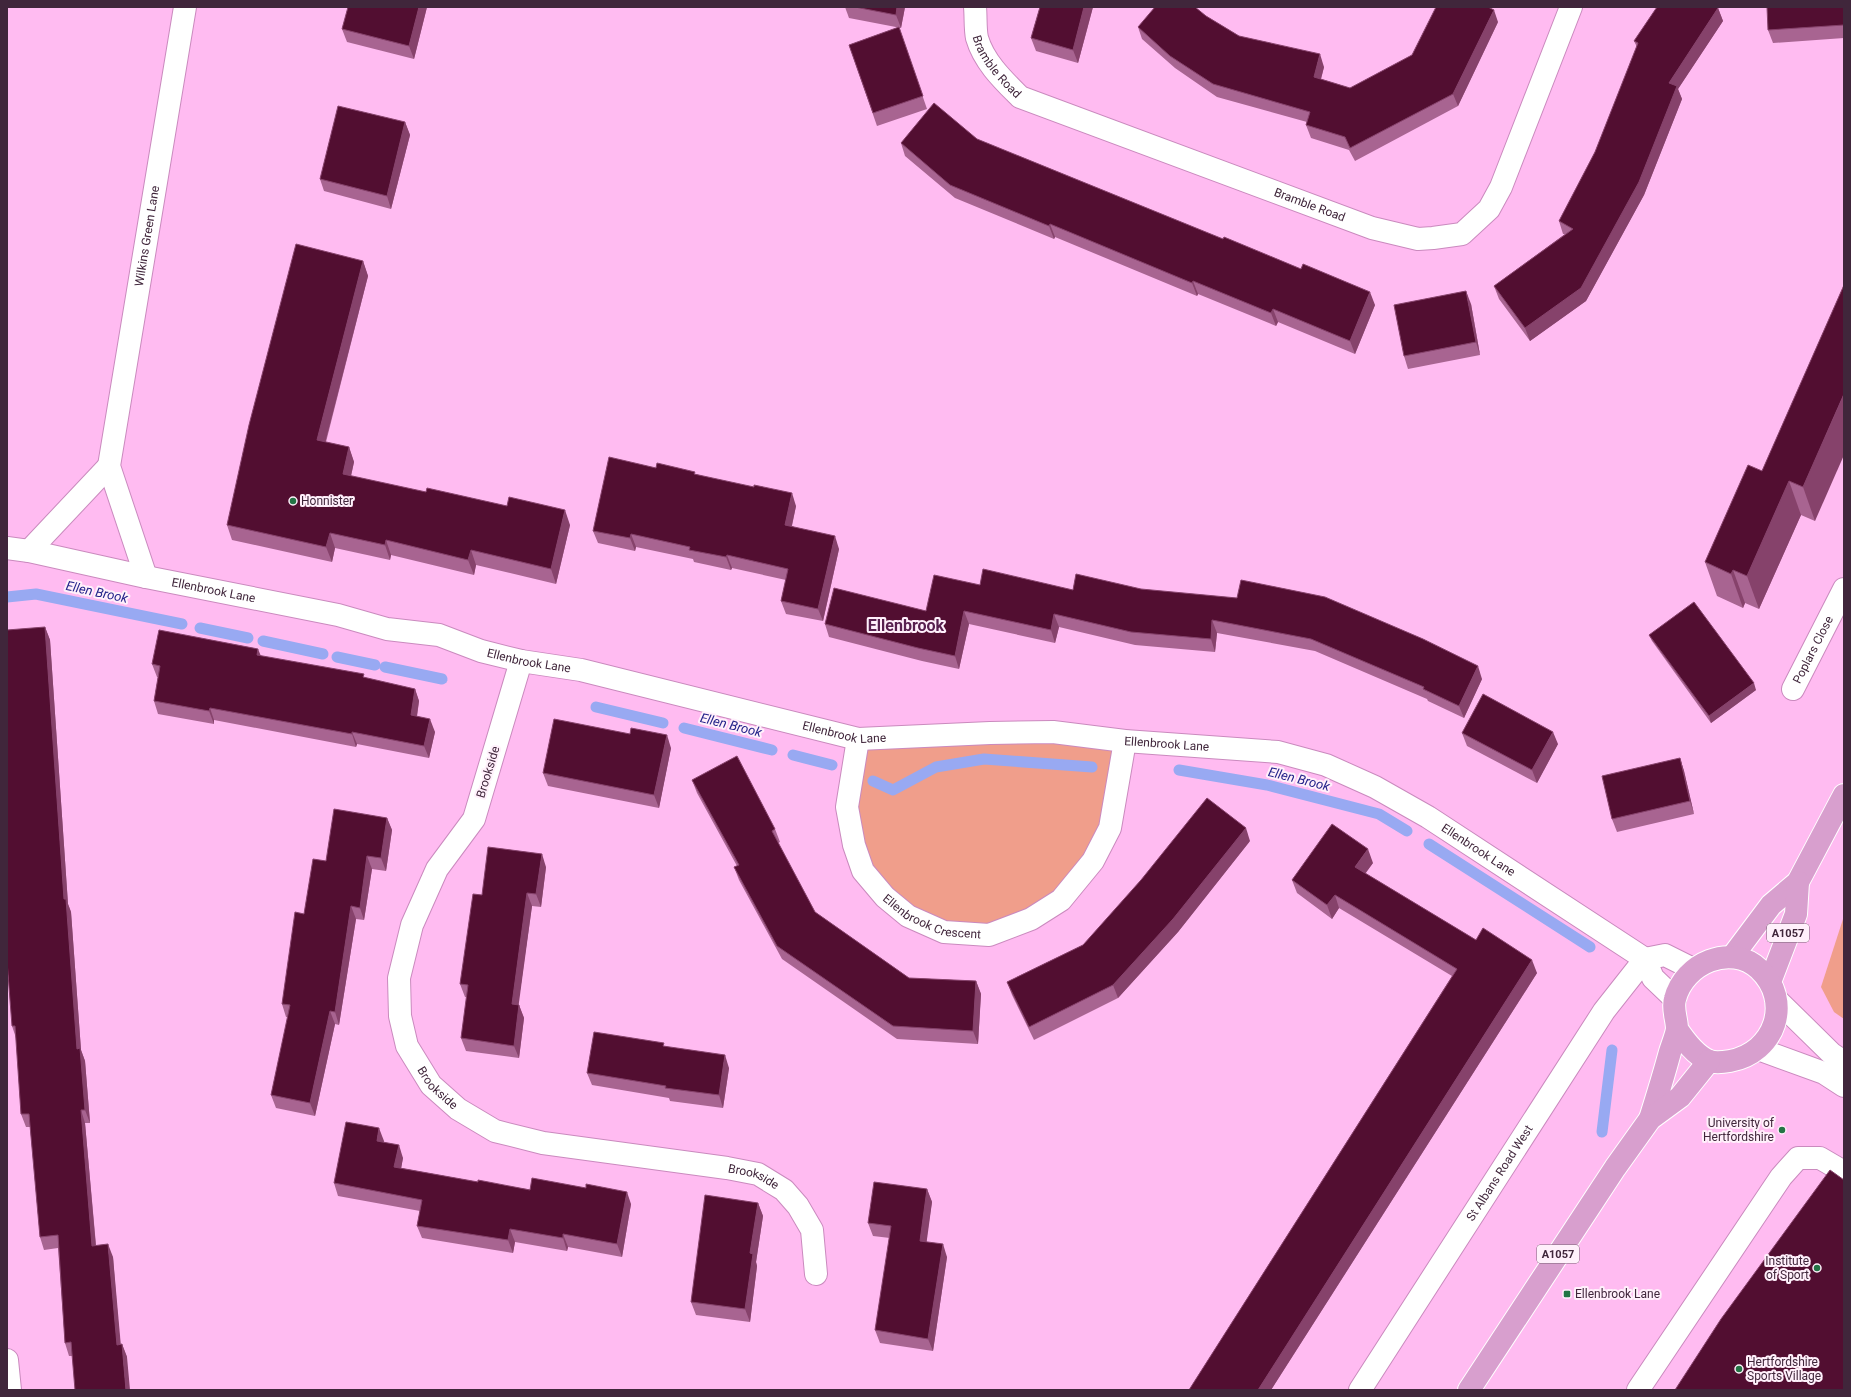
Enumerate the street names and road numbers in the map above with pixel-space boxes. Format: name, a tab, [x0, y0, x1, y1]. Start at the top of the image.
street label: Bramble Road	[970, 33, 1024, 101]
street label: Wilkins Green Lane	[132, 185, 162, 288]
street label: Bramble Road	[1272, 185, 1347, 224]
street label: Ellenbrook Lane	[170, 575, 257, 606]
street label: Poplars Close	[1790, 614, 1836, 686]
street label: Ellenbrook Lane	[485, 646, 572, 675]
street label: Ellenbrook Lane	[801, 718, 886, 746]
street label: Ellenbrook Lane	[1124, 734, 1210, 754]
street label: Brookside	[473, 744, 503, 800]
street label: Ellenbrook Lane	[1439, 821, 1518, 879]
street label: Ellenbrook Crescent	[880, 891, 981, 941]
road number: A1057	[1767, 924, 1809, 942]
street label: Brookside	[414, 1064, 460, 1112]
street label: St Albans Road West	[1464, 1122, 1536, 1224]
street label: Brookside	[727, 1161, 781, 1192]
road number: A1057	[1537, 1245, 1579, 1263]

